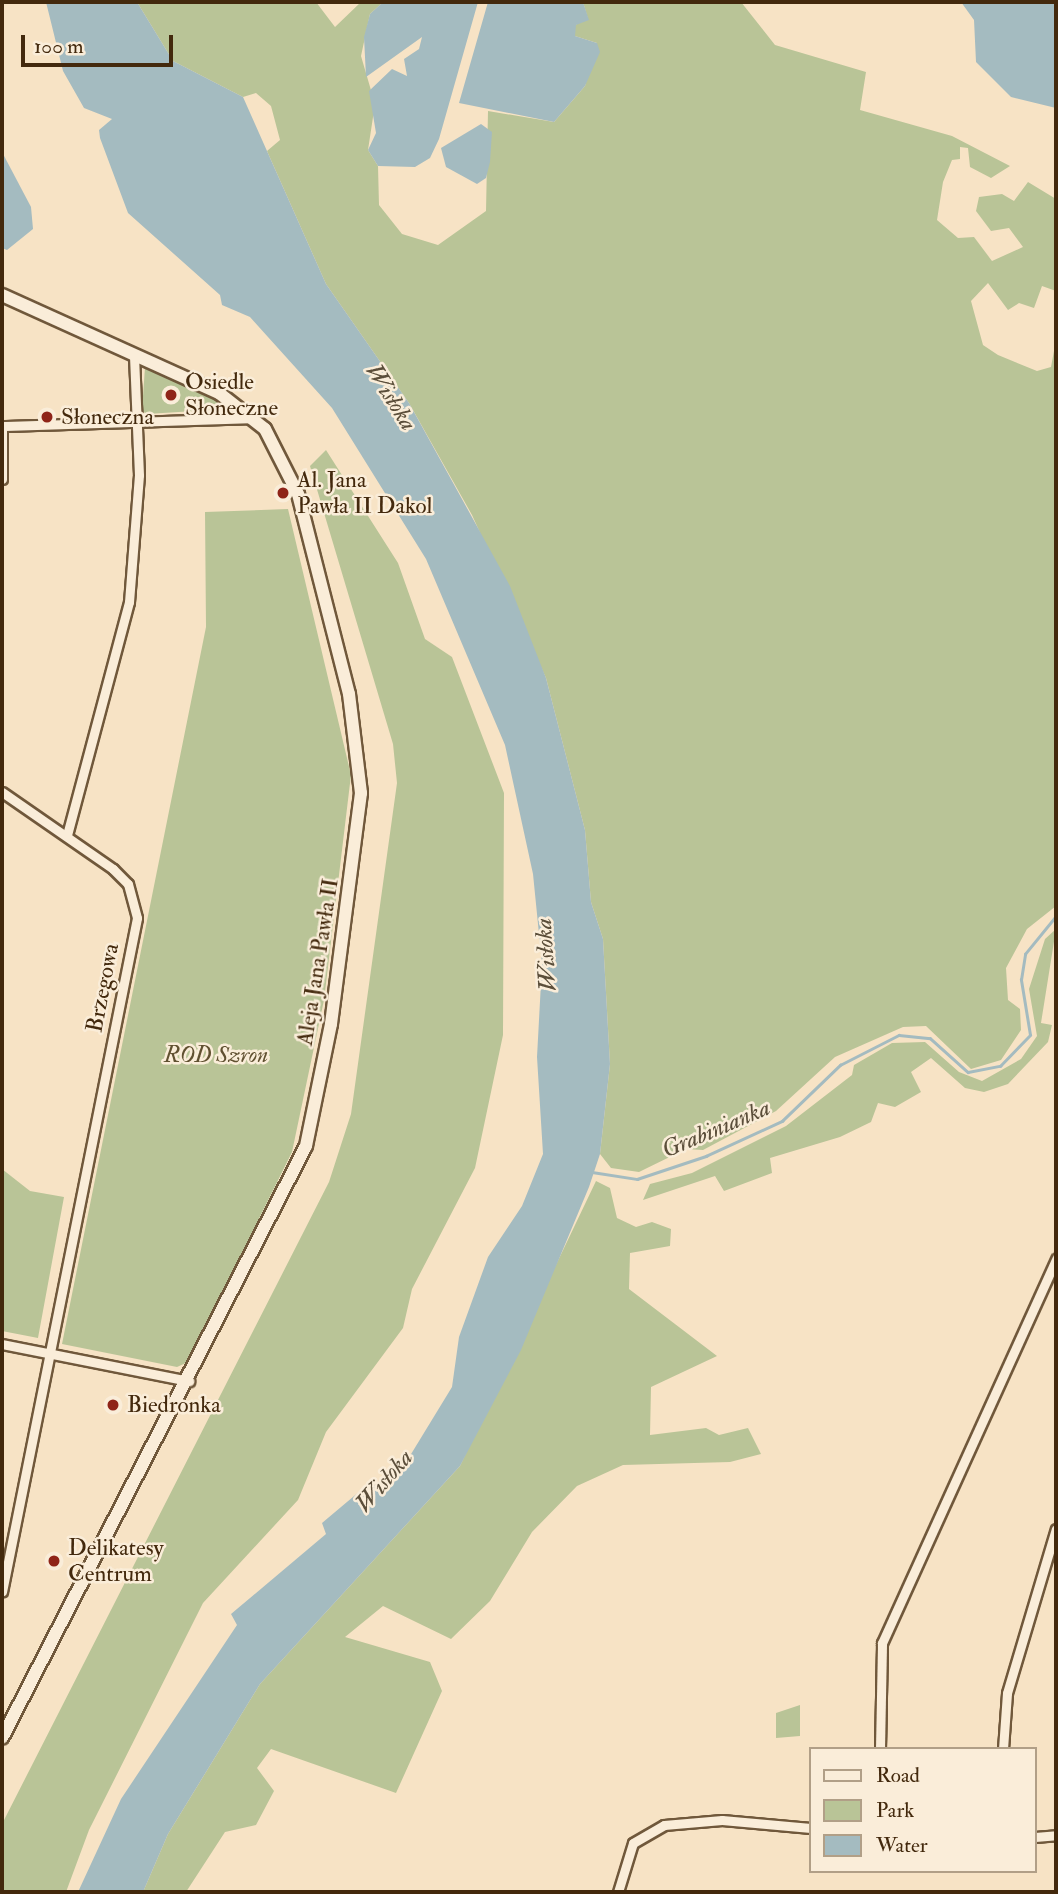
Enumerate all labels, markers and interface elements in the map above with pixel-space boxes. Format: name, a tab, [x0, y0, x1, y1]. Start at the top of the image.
scale bar	[24, 21, 177, 65]
text: 100 m	[34, 33, 84, 60]
water label: Wisłoka	[359, 358, 423, 436]
place label: Osiedle Słoneczne	[185, 368, 278, 422]
marker: Osiedle Słoneczne	[163, 387, 179, 403]
place label: Słoneczna	[61, 403, 154, 431]
marker: Słoneczna	[39, 409, 55, 425]
place label: Al. Jana Pawła II Dakol	[297, 466, 432, 520]
marker: Al. Jana Pawła II Dakol	[275, 485, 291, 501]
street label: Aleja Jana Pawła II	[291, 876, 345, 1048]
water label: Wisłoka	[529, 917, 563, 993]
street label: Brzegowa	[81, 941, 125, 1035]
park label: ROD Szron	[164, 1041, 268, 1069]
water label: Grabinianka	[658, 1093, 774, 1165]
place label: Biedronka	[127, 1391, 221, 1419]
marker: Biedronka	[105, 1397, 121, 1413]
water label: Wisłoka	[349, 1444, 419, 1518]
place label: Delikatesy Centrum	[68, 1534, 164, 1588]
marker: Delikatesy Centrum	[46, 1553, 62, 1569]
legend	[810, 1747, 1037, 1873]
text: Road	[876, 1762, 920, 1789]
text: Park	[876, 1797, 914, 1824]
text: Water	[876, 1832, 928, 1859]

